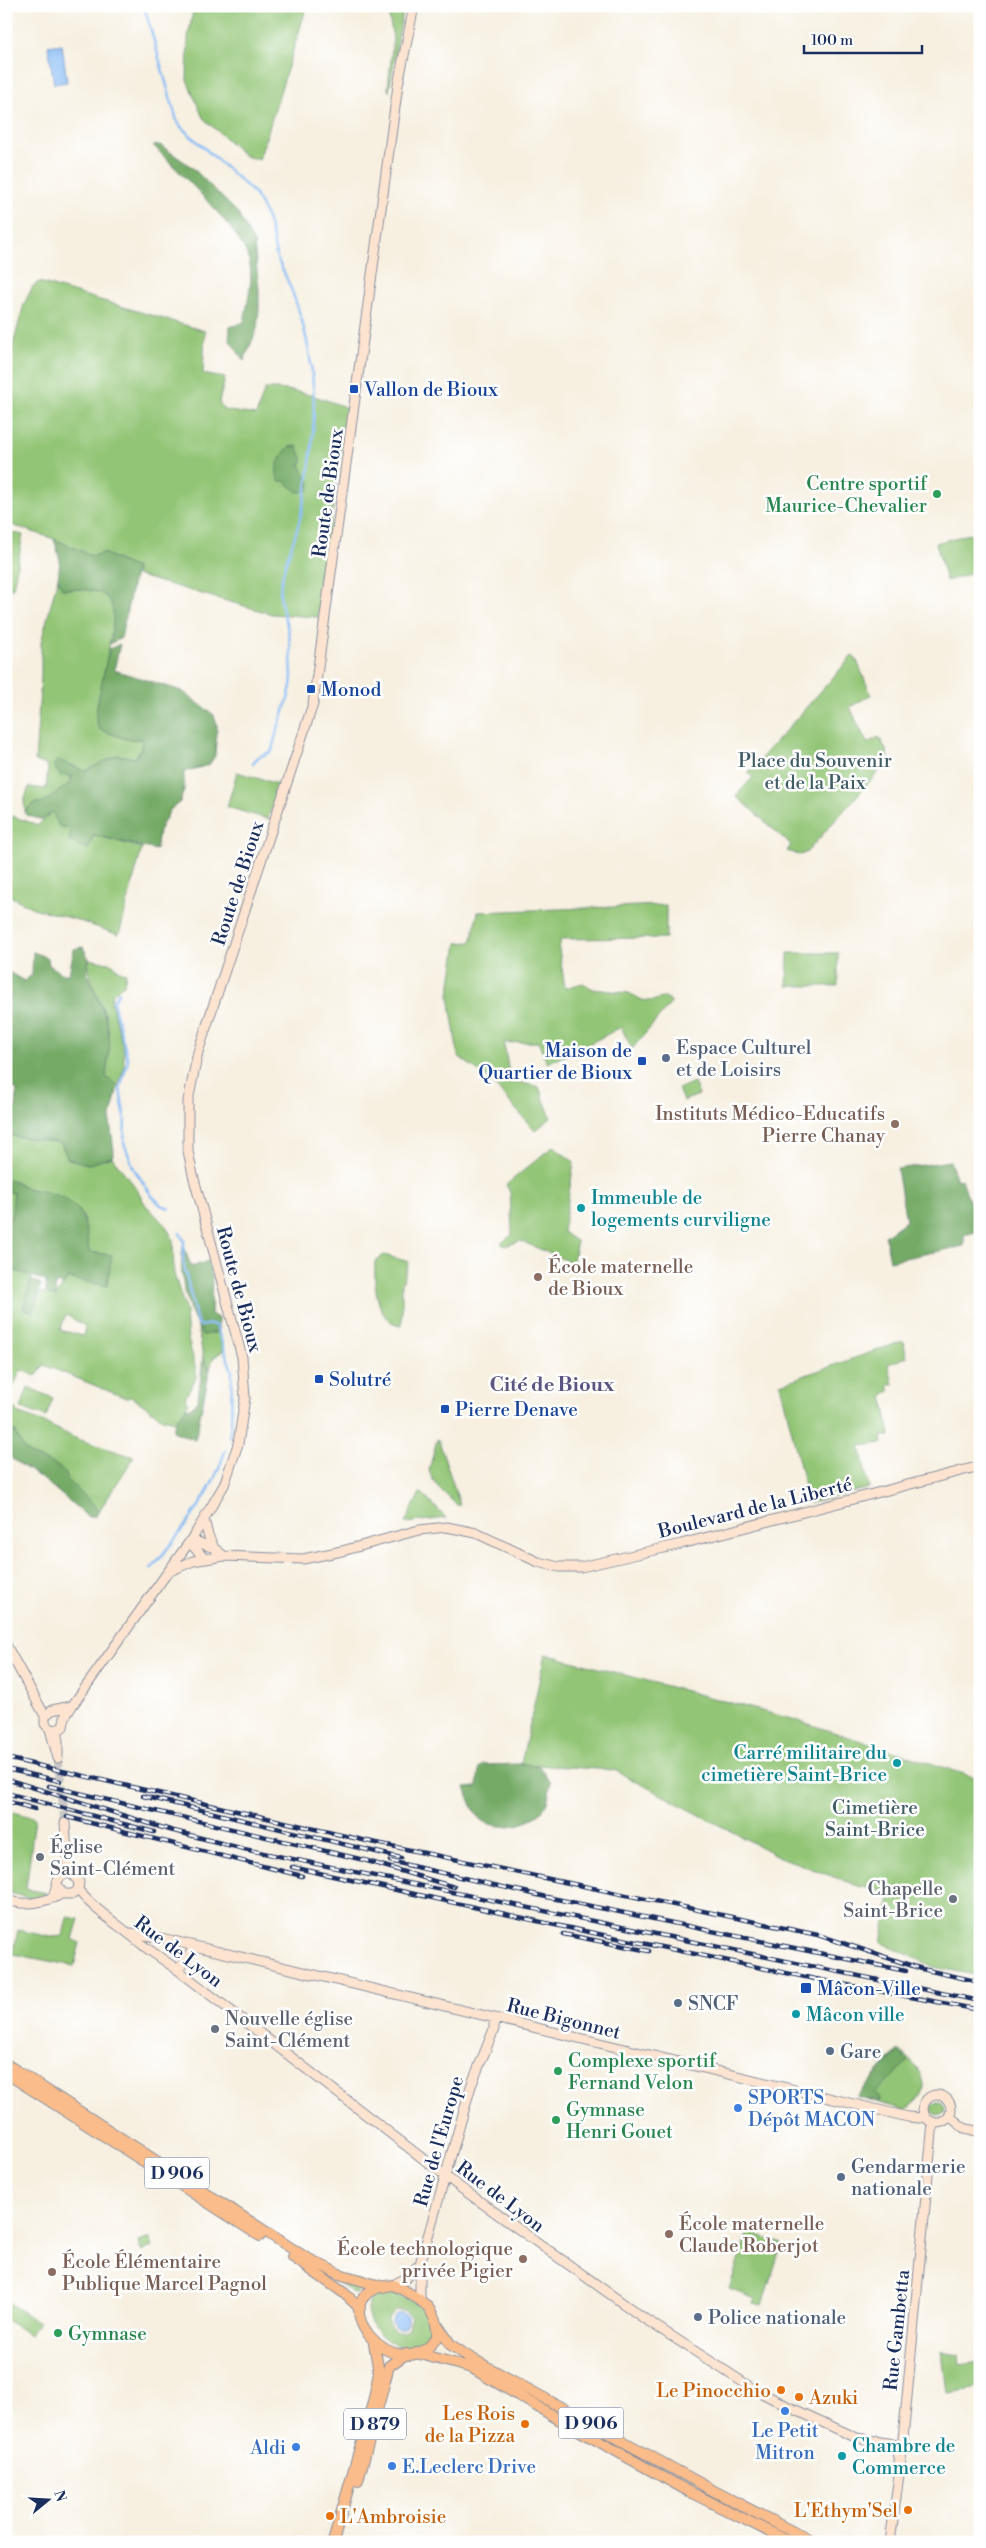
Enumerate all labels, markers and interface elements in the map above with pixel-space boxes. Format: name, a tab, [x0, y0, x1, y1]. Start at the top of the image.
scale bar	[804, 22, 921, 54]
text: 100 m	[811, 31, 853, 50]
place label: Vallon de Bioux	[363, 378, 498, 402]
marker: Vallon de Bioux	[348, 383, 360, 395]
street label: Route de Bioux	[307, 427, 349, 559]
place label: Centre sportif Maurice-Chevalier	[765, 472, 928, 518]
marker: Centre sportif Maurice-Chevalier	[931, 488, 943, 500]
place label: Monod	[321, 678, 381, 702]
marker: Monod	[305, 683, 317, 695]
park label: Place du Souvenir et de la Paix	[738, 749, 892, 795]
street label: Route de Bioux	[207, 818, 270, 949]
place label: Espace Culturel et de Loisirs	[676, 1036, 812, 1082]
place label: Maison de Quartier de Bioux	[478, 1039, 632, 1085]
marker: Espace Culturel et de Loisirs	[660, 1052, 672, 1064]
marker: Maison de Quartier de Bioux	[636, 1055, 648, 1067]
place label: Instituts Médico-Educatifs Pierre Chanay	[655, 1102, 886, 1148]
marker: Instituts Médico-Educatifs Pierre Chanay	[889, 1118, 901, 1130]
place label: Immeuble de logements curviligne	[591, 1186, 771, 1232]
marker: Immeuble de logements curviligne	[575, 1202, 587, 1214]
street label: Route de Bioux	[211, 1224, 267, 1355]
place label: École maternelle de Bioux	[548, 1254, 693, 1301]
marker: École maternelle de Bioux	[532, 1271, 544, 1283]
place label: Solutré	[329, 1368, 391, 1392]
marker: Solutré	[313, 1373, 325, 1385]
district label: Cité de Bioux	[489, 1373, 615, 1398]
place label: Pierre Denave	[455, 1398, 578, 1422]
marker: Pierre Denave	[439, 1403, 451, 1415]
street label: Boulevard de la Liberté	[655, 1472, 855, 1544]
place label: Carré militaire du cimetière Saint-Brice	[701, 1741, 887, 1787]
marker: Carré militaire du cimetière Saint-Brice	[891, 1757, 903, 1769]
park label: Cimetière Saint-Brice	[825, 1796, 925, 1842]
place label: Église Saint-Clément	[50, 1834, 176, 1881]
marker: Église Saint-Clément	[34, 1851, 46, 1863]
place label: Chapelle Saint-Brice	[843, 1877, 943, 1923]
marker: Chapelle Saint-Brice	[947, 1893, 959, 1905]
street label: Rue de Lyon	[129, 1911, 227, 1993]
place label: Mâcon-Ville	[817, 1977, 921, 2001]
marker: Mâcon-Ville	[799, 1981, 813, 1995]
place label: SNCF	[688, 1992, 738, 2016]
street label: Rue Bigonnet	[504, 1993, 623, 2045]
marker: SNCF	[672, 1997, 684, 2009]
place label: Mâcon ville	[806, 2003, 905, 2027]
place label: Nouvelle église Saint-Clément	[225, 2007, 353, 2053]
marker: Mâcon ville	[790, 2008, 802, 2020]
marker: Nouvelle église Saint-Clément	[209, 2023, 221, 2035]
place label: Gare	[840, 2040, 881, 2064]
marker: Gare	[824, 2045, 836, 2057]
place label: Complexe sportif Fernand Velon	[568, 2049, 717, 2095]
marker: Complexe sportif Fernand Velon	[552, 2065, 564, 2077]
street label: Rue de l'Europe	[409, 2073, 469, 2209]
place label: SPORTS Dépôt MACON	[748, 2086, 875, 2132]
place label: Gymnase Henri Gouet	[566, 2098, 673, 2144]
marker: SPORTS Dépôt MACON	[732, 2102, 744, 2114]
marker: Gymnase Henri Gouet	[550, 2114, 562, 2126]
place label: Gendarmerie nationale	[851, 2155, 966, 2201]
street label: Rue de Lyon	[451, 2156, 549, 2238]
road number: D 906	[144, 2158, 210, 2188]
marker: Gendarmerie nationale	[835, 2171, 847, 2183]
place label: École maternelle Claude Roberjot	[679, 2211, 824, 2258]
marker: École maternelle Claude Roberjot	[663, 2228, 675, 2240]
place label: École technologique privée Pigier	[337, 2236, 513, 2283]
place label: École Élémentaire Publique Marcel Pagnol	[62, 2249, 267, 2296]
marker: École technologique privée Pigier	[517, 2253, 529, 2265]
marker: École Élémentaire Publique Marcel Pagnol	[46, 2266, 58, 2278]
street label: Rue Gambetta	[879, 2268, 915, 2392]
place label: Police nationale	[708, 2306, 846, 2330]
marker: Police nationale	[692, 2311, 704, 2323]
place label: Gymnase	[68, 2322, 147, 2346]
marker: Gymnase	[52, 2327, 64, 2339]
place label: Le Pinocchio	[656, 2379, 771, 2403]
marker: Le Pinocchio	[775, 2384, 787, 2396]
place label: Azuki	[808, 2386, 858, 2410]
marker: Azuki	[793, 2391, 805, 2403]
place label: Les Rois de la Pizza	[424, 2402, 515, 2448]
marker: Le Petit Mitron	[779, 2405, 791, 2417]
road number: D 879	[344, 2408, 406, 2440]
road number: D 906	[558, 2408, 624, 2438]
marker: Les Rois de la Pizza	[519, 2418, 531, 2430]
place label: Le Petit Mitron	[752, 2419, 819, 2465]
place label: Chambre de Commerce	[852, 2434, 955, 2480]
place label: Aldi	[249, 2436, 286, 2460]
marker: Aldi	[290, 2441, 302, 2453]
marker: Chambre de Commerce	[836, 2450, 848, 2462]
place label: E.Leclerc Drive	[402, 2455, 536, 2479]
marker: E.Leclerc Drive	[386, 2460, 398, 2472]
north arrow	[22, 2476, 72, 2526]
text: N	[49, 2488, 70, 2504]
place label: L'Ethym'Sel	[794, 2499, 898, 2523]
marker: L'Ethym'Sel	[902, 2504, 914, 2516]
place label: L'Ambroisie	[340, 2505, 446, 2529]
marker: L'Ambroisie	[324, 2510, 336, 2522]

